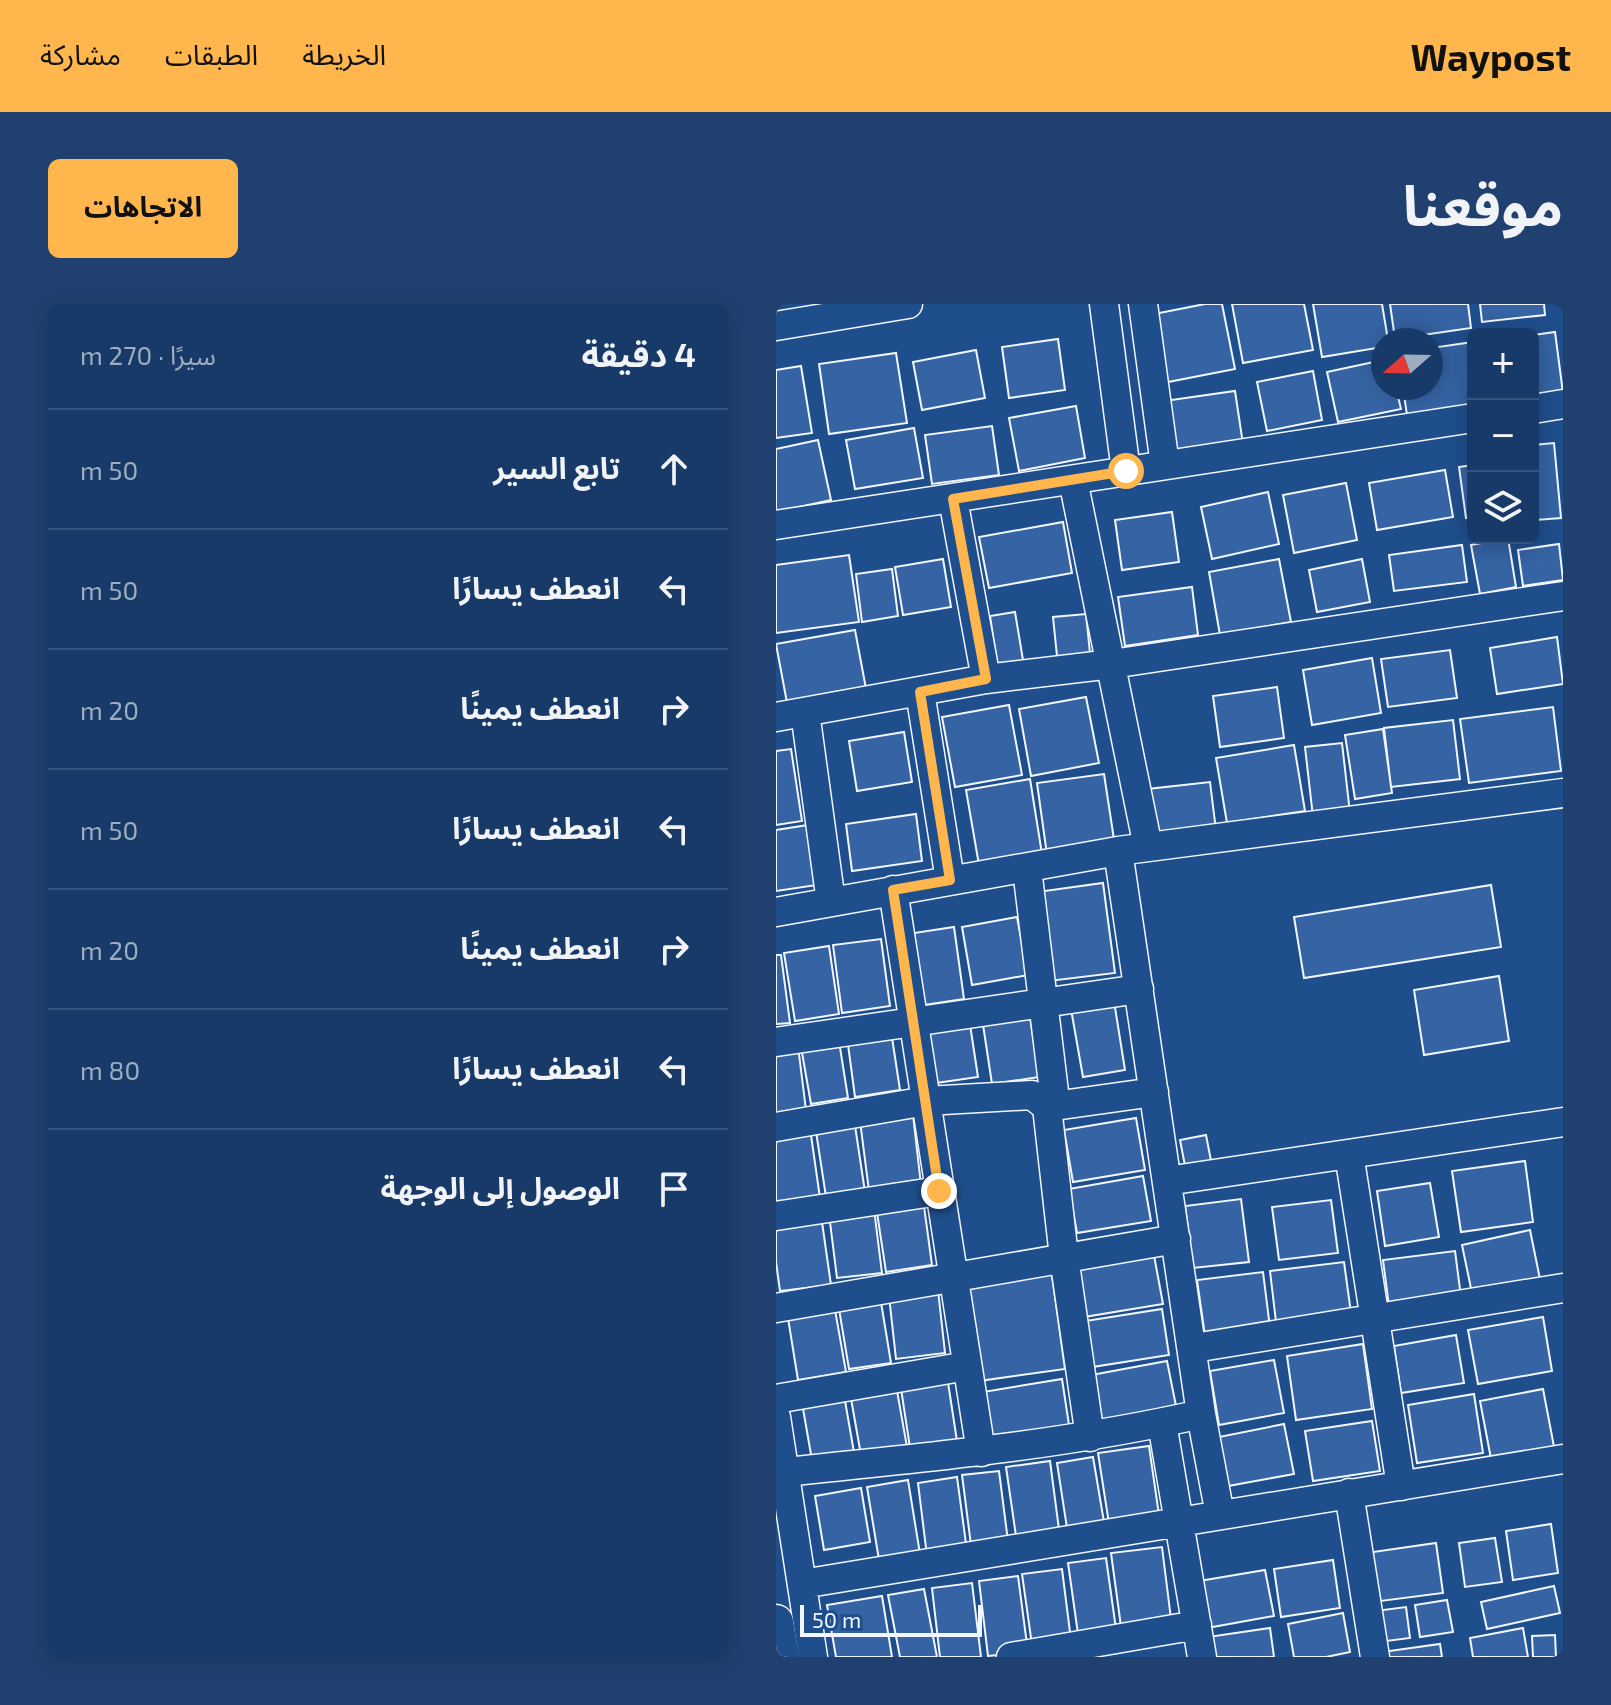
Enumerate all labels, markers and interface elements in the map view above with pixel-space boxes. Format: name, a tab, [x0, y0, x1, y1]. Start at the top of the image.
text: Waypost	[1410, 33, 1571, 79]
text: مشاركة	[40, 37, 121, 71]
text: الطبقات	[165, 37, 258, 71]
text: الخريطة	[302, 37, 386, 71]
button: الاتجاهات	[48, 159, 238, 258]
text: موقعنا	[1403, 170, 1563, 237]
north arrow	[1371, 328, 1443, 400]
map controls	[1467, 328, 1539, 544]
button: +	[1467, 328, 1539, 400]
text: 4 دقيقة	[581, 333, 696, 374]
text: سيرًا · 270 m	[80, 339, 216, 370]
button: −	[1467, 400, 1539, 472]
icon: ahead	[652, 447, 696, 491]
text: تابع السير	[493, 449, 620, 485]
route start	[1108, 453, 1144, 489]
text: 50 m	[80, 454, 138, 485]
button: layers	[1467, 472, 1539, 544]
icon: left	[652, 567, 696, 611]
text: انعطف يسارًا	[452, 569, 620, 605]
text: 50 m	[80, 574, 138, 605]
icon: right	[652, 687, 696, 731]
text: انعطف يمينًا	[460, 689, 620, 725]
text: 20 m	[80, 694, 139, 725]
icon: left	[652, 807, 696, 851]
text: انعطف يسارًا	[452, 809, 620, 845]
text: 50 m	[80, 814, 138, 845]
icon: right	[652, 927, 696, 971]
text: انعطف يمينًا	[460, 929, 620, 965]
text: 20 m	[80, 934, 139, 965]
icon: left	[652, 1047, 696, 1091]
text: انعطف يسارًا	[452, 1049, 620, 1085]
text: 80 m	[80, 1054, 140, 1085]
icon: arrive	[652, 1167, 696, 1211]
text: الوصول إلى الوجهة	[381, 1169, 620, 1205]
route end	[921, 1173, 957, 1209]
scale bar	[800, 1601, 982, 1637]
text: 50 m	[812, 1606, 861, 1632]

